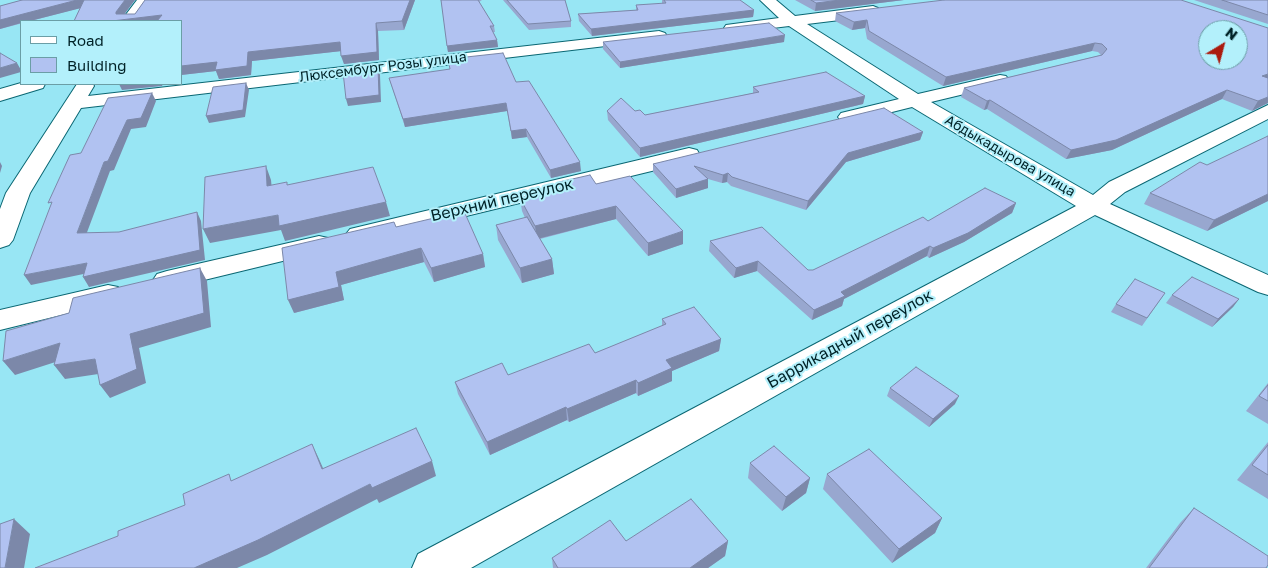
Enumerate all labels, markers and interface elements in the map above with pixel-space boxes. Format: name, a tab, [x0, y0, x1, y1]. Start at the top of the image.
legend	[20, 20, 182, 85]
north arrow	[1198, 20, 1248, 70]
text: N	[1222, 23, 1241, 43]
text: Road	[67, 31, 104, 49]
street label: Люксембург Розы улица	[298, 48, 468, 86]
text: Building	[67, 56, 127, 74]
street label: Абдыкадырова улица	[942, 112, 1078, 200]
street label: Верхний переулок	[429, 174, 575, 226]
street label: Баррикадный переулок	[764, 285, 936, 393]

